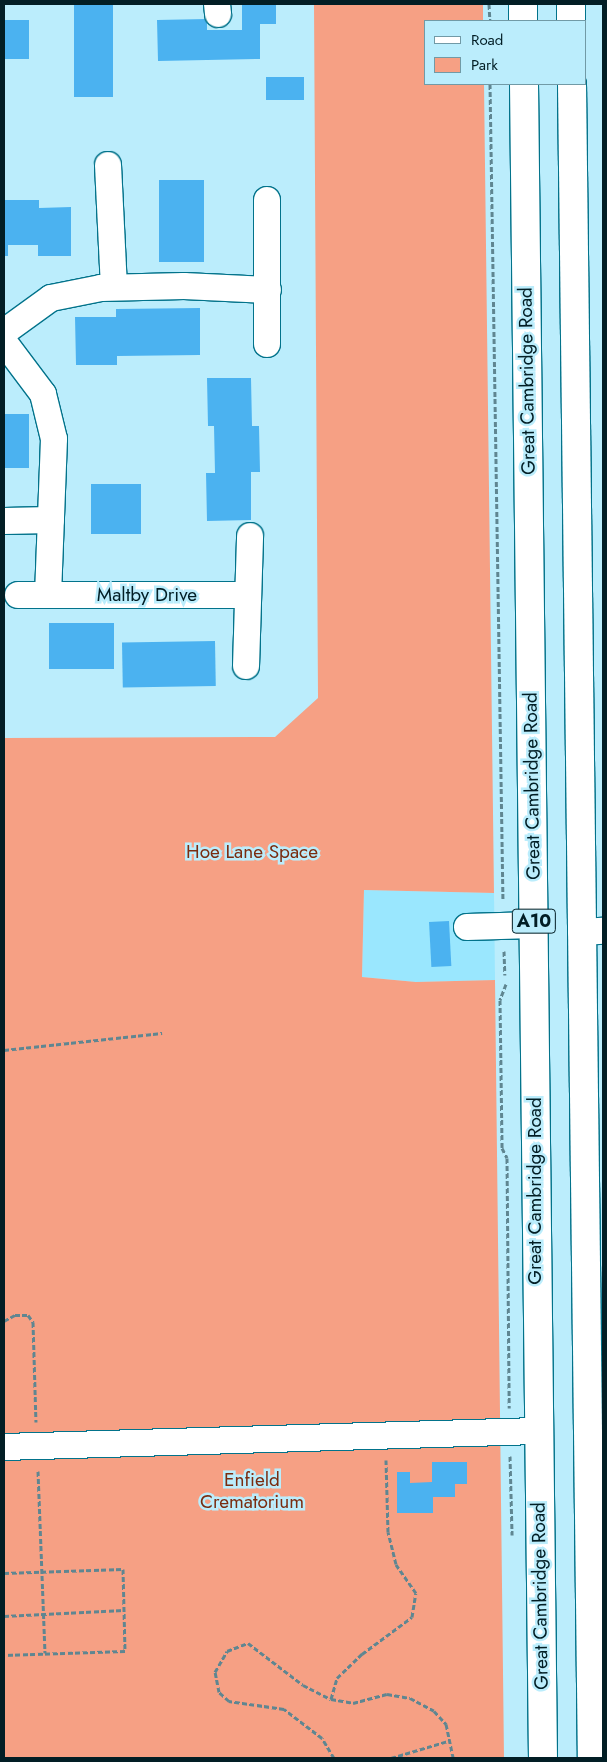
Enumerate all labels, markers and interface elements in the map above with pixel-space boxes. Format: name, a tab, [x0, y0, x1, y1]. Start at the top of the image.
legend	[424, 20, 587, 85]
text: Road	[471, 29, 503, 51]
text: Park	[471, 54, 498, 76]
street label: Great Cambridge Road	[514, 287, 540, 475]
street label: Maltby Drive	[97, 584, 197, 606]
street label: Great Cambridge Road	[519, 692, 545, 880]
park label: Hoe Lane Space	[186, 841, 318, 863]
road number: A10	[512, 906, 556, 936]
street label: Great Cambridge Road	[524, 1097, 546, 1285]
park label: Enfield Crematorium	[200, 1469, 304, 1513]
street label: Great Cambridge Road	[527, 1502, 553, 1690]

